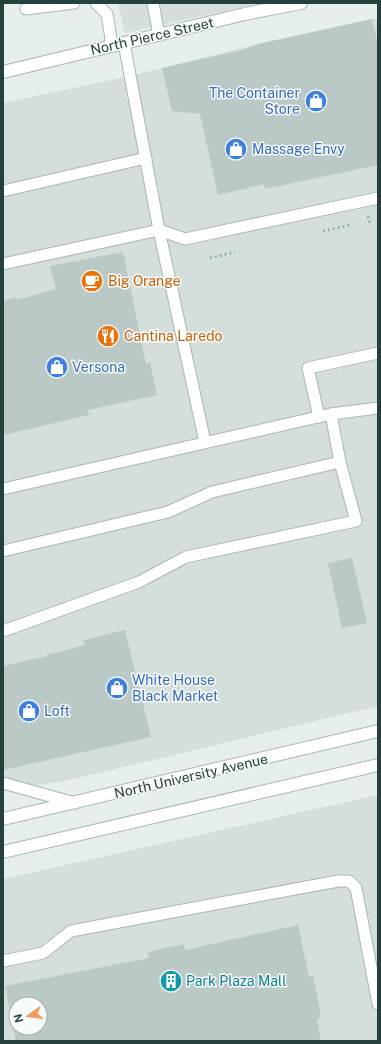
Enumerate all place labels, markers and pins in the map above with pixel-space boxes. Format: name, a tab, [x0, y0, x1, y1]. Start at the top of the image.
place label: The Container Store	[209, 85, 300, 117]
shop icon: The Container Store	[303, 88, 329, 114]
shop icon: Massage Envy	[223, 136, 249, 162]
place label: Massage Envy	[252, 141, 345, 157]
cafe icon: Big Orange	[79, 268, 105, 294]
place label: Big Orange	[108, 273, 181, 289]
restaurant icon: Cantina Laredo	[95, 323, 121, 349]
place label: Cantina Laredo	[124, 328, 223, 344]
shop icon: Versona	[44, 354, 70, 380]
place label: Versona	[72, 359, 125, 375]
place label: White House Black Market	[132, 672, 218, 704]
shop icon: White House Black Market	[104, 675, 130, 701]
shop icon: Loft	[16, 698, 42, 724]
place label: Loft	[44, 703, 70, 719]
building icon: Park Plaza Mall	[158, 968, 184, 994]
place label: Park Plaza Mall	[186, 973, 286, 989]

